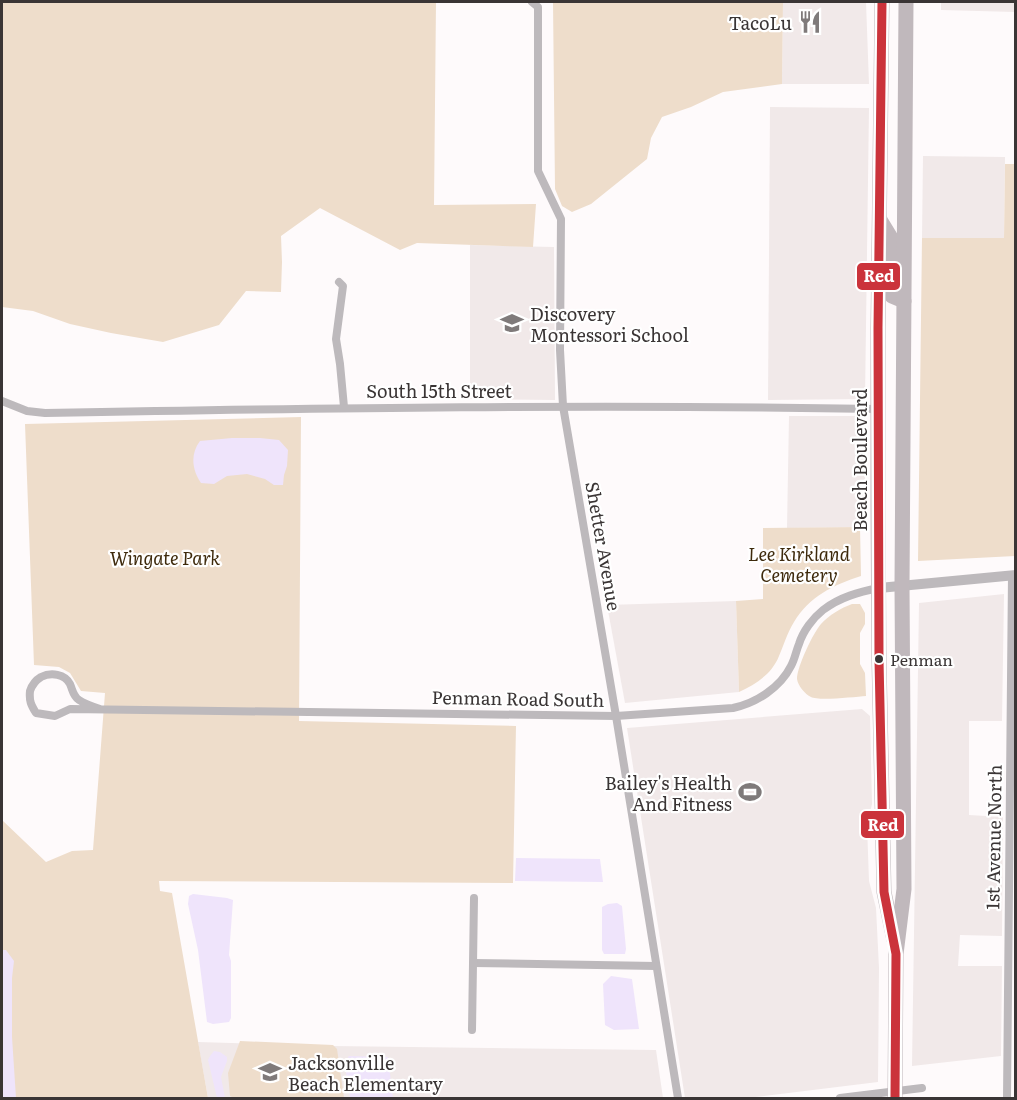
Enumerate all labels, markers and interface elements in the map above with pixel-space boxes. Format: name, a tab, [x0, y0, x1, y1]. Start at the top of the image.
place label: TacoLu	[728, 9, 792, 36]
restaurant icon: TacoLu	[797, 9, 823, 35]
line badge: Red	[856, 262, 901, 291]
text: Red	[863, 263, 895, 287]
place label: Discovery Montessori School	[530, 300, 689, 348]
school or university icon: Discovery Montessori School	[499, 310, 525, 336]
street label: South 15th Street	[366, 377, 513, 404]
street label: Beach Boulevard	[846, 388, 873, 532]
street label: Shetter Avenue	[579, 479, 629, 613]
park label: Lee Kirkland Cemetery	[748, 540, 851, 588]
park label: Wingate Park	[110, 544, 220, 571]
place label: Penman	[890, 647, 953, 671]
marker: Penman	[873, 653, 885, 665]
street label: Penman Road South	[431, 683, 605, 713]
street label: 1st Avenue North	[978, 764, 1008, 910]
place label: Bailey's Health And Fitness	[605, 769, 732, 817]
sports icon: Bailey's Health And Fitness	[737, 779, 763, 805]
line badge: Red	[860, 810, 905, 839]
text: Red	[867, 812, 899, 836]
place label: Jacksonville Beach Elementary	[288, 1049, 444, 1097]
school or university icon: Jacksonville Beach Elementary	[257, 1059, 283, 1085]

